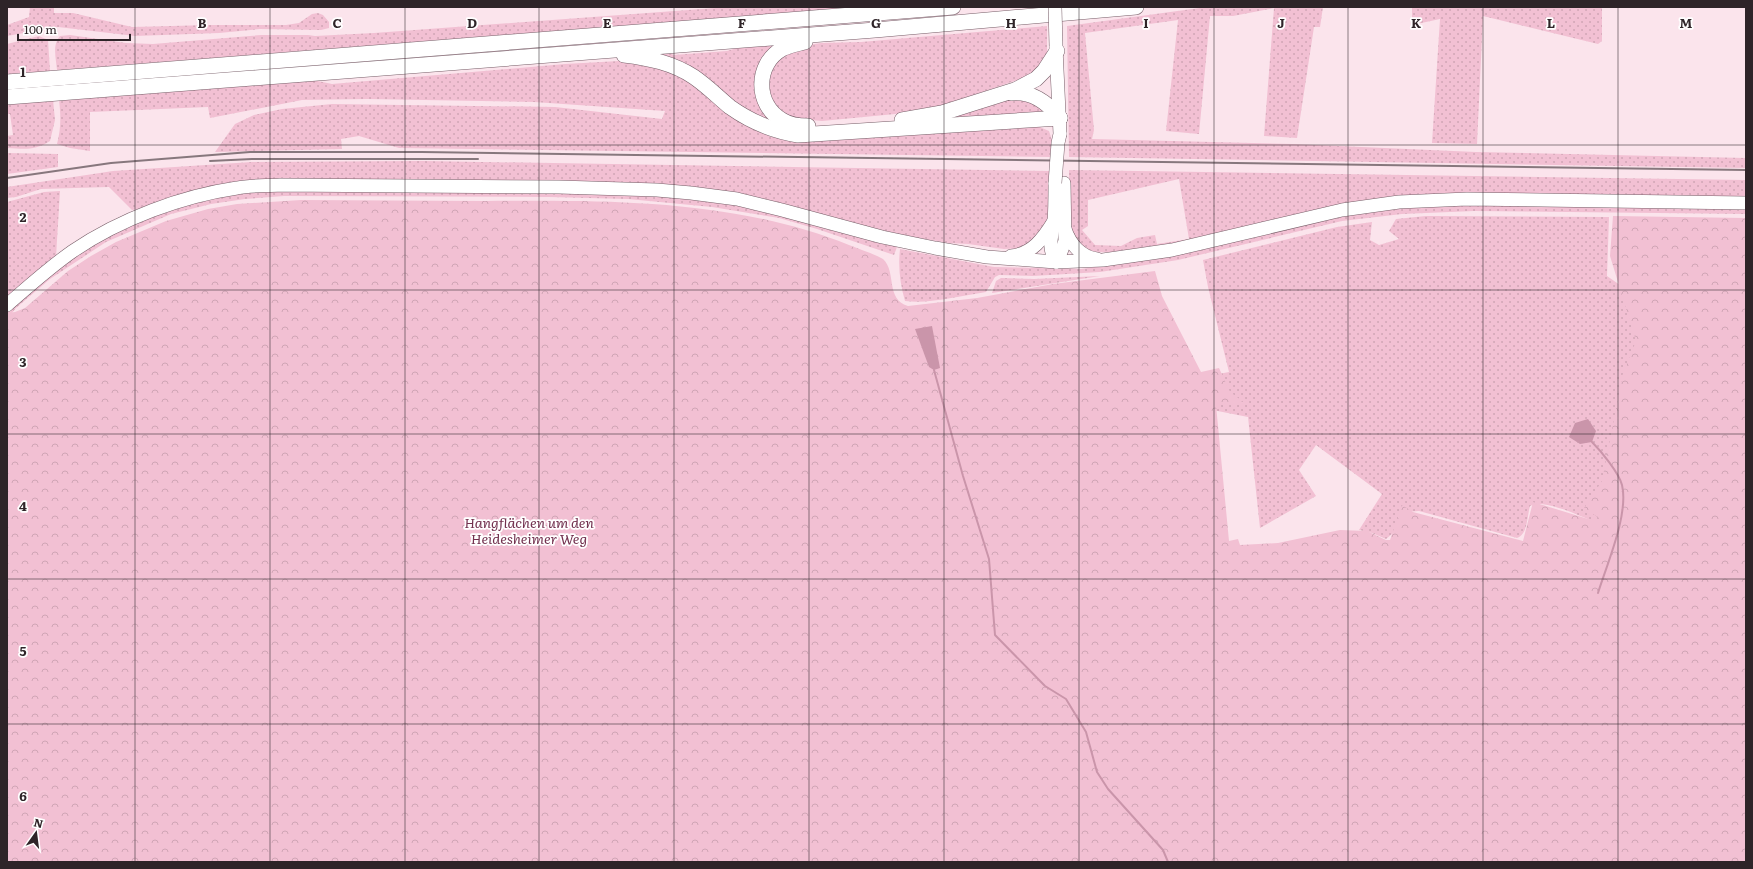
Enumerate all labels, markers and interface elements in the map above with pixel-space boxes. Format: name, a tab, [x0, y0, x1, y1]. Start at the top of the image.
text: B	[198, 13, 207, 32]
text: C	[332, 13, 342, 32]
text: D	[467, 13, 477, 32]
text: E	[603, 13, 612, 32]
text: F	[738, 13, 746, 32]
text: G	[871, 13, 881, 32]
text: H	[1006, 13, 1017, 32]
text: I	[1143, 13, 1149, 32]
text: J	[1277, 13, 1285, 32]
text: K	[1411, 13, 1422, 32]
text: L	[1547, 13, 1555, 32]
text: M	[1680, 13, 1693, 32]
scale bar	[18, 16, 130, 42]
text: 100 m	[24, 20, 57, 38]
text: 1	[20, 62, 26, 81]
text: 2	[20, 207, 27, 226]
text: 3	[19, 352, 27, 371]
text: 4	[19, 496, 27, 515]
park label: Hangflächen um den Heidesheimer Weg	[464, 512, 594, 548]
text: 5	[19, 641, 27, 660]
text: 6	[19, 786, 27, 805]
north arrow	[16, 813, 56, 853]
text: N	[32, 813, 45, 831]

